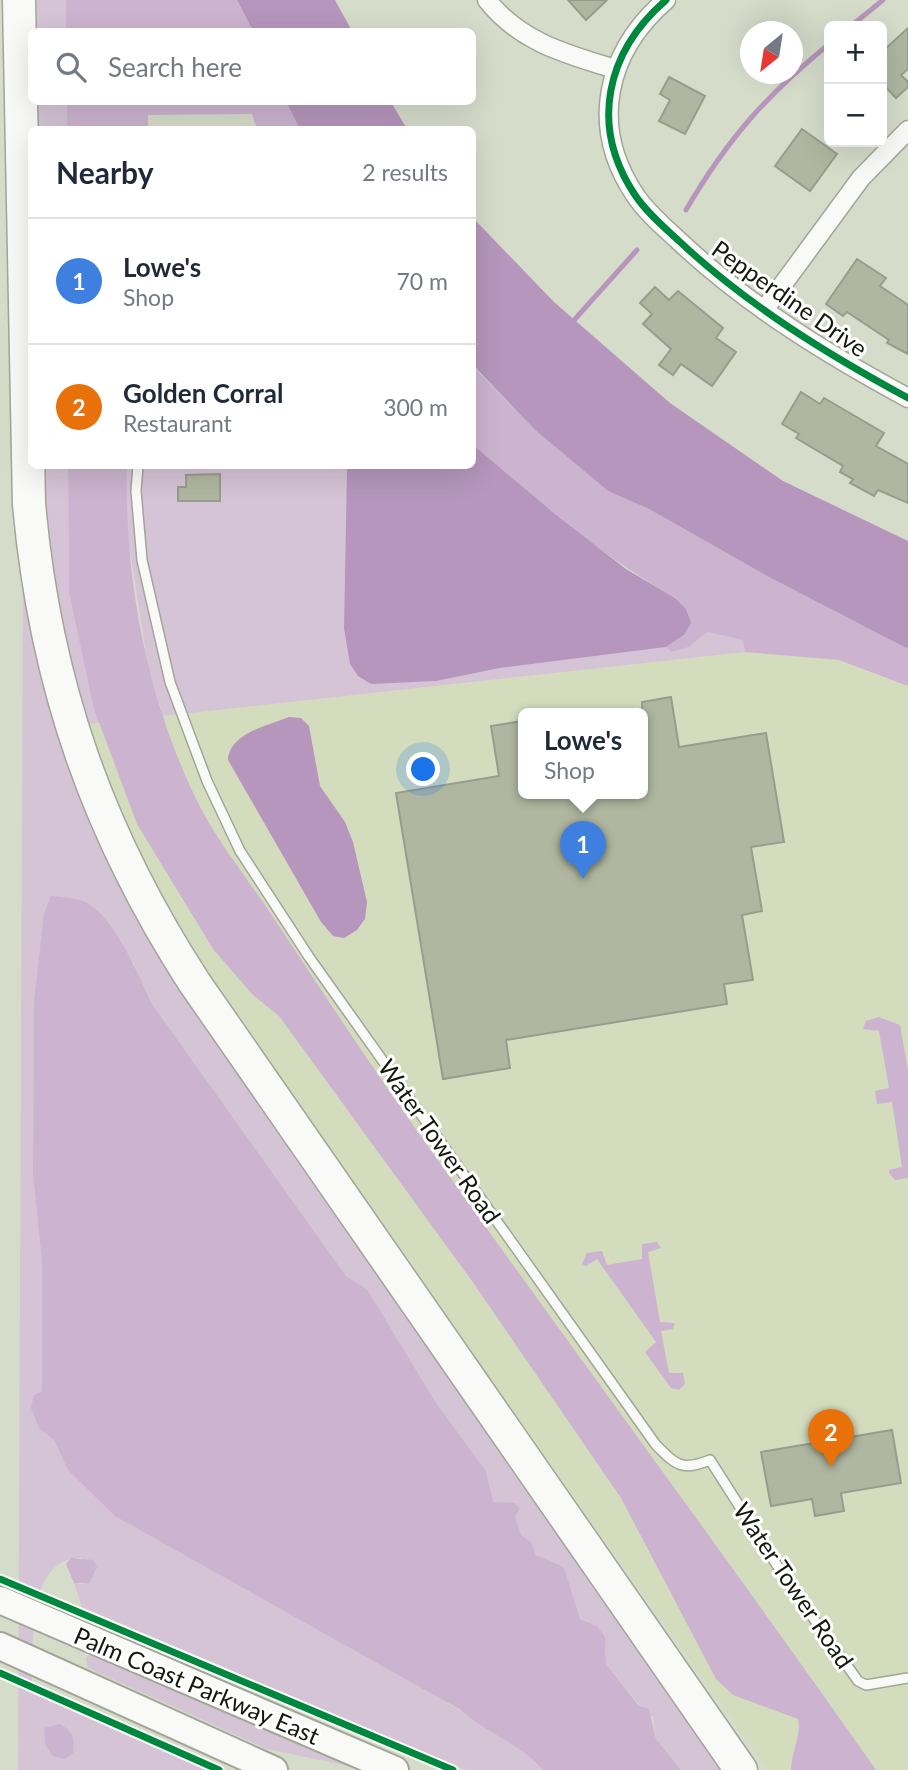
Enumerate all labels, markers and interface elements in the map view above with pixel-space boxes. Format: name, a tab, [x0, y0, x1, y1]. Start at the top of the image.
north arrow	[740, 21, 803, 84]
map controls	[824, 21, 887, 147]
button: +	[824, 21, 887, 84]
search box	[28, 28, 476, 105]
icon: search	[52, 48, 90, 86]
text: Search here	[108, 51, 242, 83]
button: −	[824, 84, 887, 147]
text: Nearby	[56, 154, 154, 190]
text: 2 results	[362, 158, 448, 186]
street label: Pepperdine Drive	[707, 234, 873, 362]
text: Lowe's	[123, 251, 201, 283]
text: 1	[72, 267, 86, 295]
text: 70 m	[397, 267, 448, 295]
text: Shop	[123, 283, 174, 311]
text: Golden Corral	[123, 377, 284, 409]
text: 2	[72, 393, 86, 421]
text: 300 m	[383, 393, 448, 421]
text: Restaurant	[123, 409, 232, 437]
popup	[518, 708, 648, 799]
text: Lowe's	[544, 724, 622, 756]
your location	[406, 752, 440, 786]
text: Shop	[544, 756, 595, 784]
pin: 1	[560, 821, 606, 879]
street label: Water Tower Road	[373, 1053, 507, 1229]
pin: 2	[808, 1409, 854, 1467]
street label: Water Tower Road	[728, 1497, 860, 1673]
street label: Palm Coast Parkway East	[70, 1620, 324, 1750]

